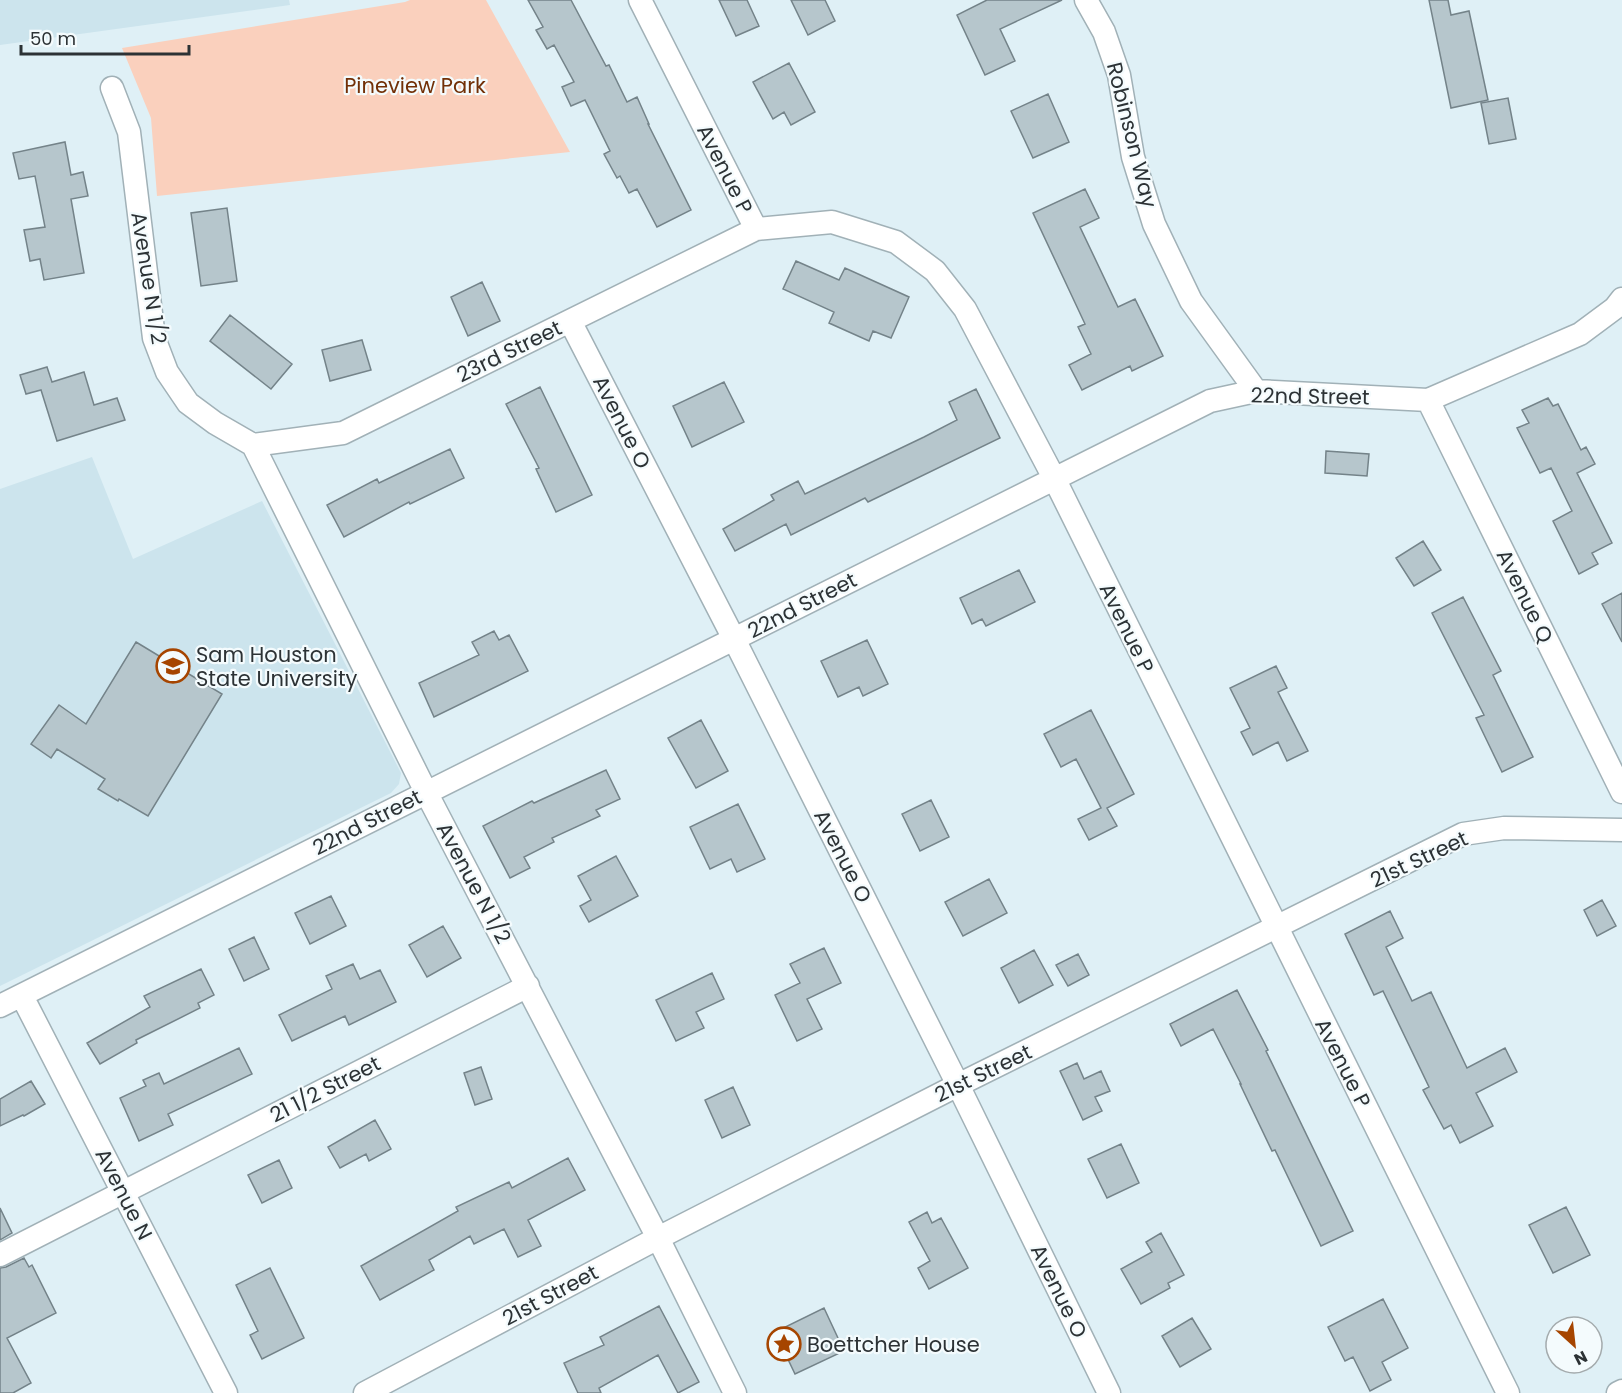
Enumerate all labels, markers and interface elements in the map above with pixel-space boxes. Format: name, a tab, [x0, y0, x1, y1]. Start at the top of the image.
scale bar	[21, 18, 189, 56]
text: 50 m	[30, 26, 76, 51]
street label: Robinson Way	[1100, 59, 1164, 211]
park label: Pineview Park	[344, 71, 486, 100]
street label: Avenue P	[690, 119, 760, 219]
street label: Avenue N 1/2	[124, 210, 174, 346]
street label: 23rd Street	[452, 313, 566, 389]
street label: Avenue O	[586, 370, 658, 474]
street label: 22nd Street	[1250, 380, 1370, 412]
street label: Avenue Q	[1490, 544, 1560, 648]
street label: 22nd Street	[742, 565, 862, 645]
street label: Avenue P	[1093, 578, 1161, 678]
place label: Sam Houston State University	[196, 640, 358, 693]
school or university icon: Sam Houston State University	[155, 648, 191, 684]
street label: 22nd Street	[307, 782, 427, 862]
street label: Avenue O	[807, 804, 879, 908]
street label: Avenue N 1/2	[430, 817, 518, 949]
street label: 21st Street	[1366, 824, 1472, 894]
street label: Avenue P	[1308, 1013, 1378, 1113]
street label: 21st Street	[930, 1037, 1036, 1109]
street label: 21 1/2 Street	[265, 1049, 385, 1129]
street label: Avenue N	[89, 1143, 159, 1245]
street label: Avenue O	[1024, 1239, 1094, 1343]
street label: 21st Street	[497, 1258, 603, 1332]
north arrow	[1544, 1315, 1604, 1375]
place icon: Boettcher House	[766, 1326, 802, 1362]
place label: Boettcher House	[807, 1330, 980, 1359]
text: N	[1570, 1345, 1591, 1371]

